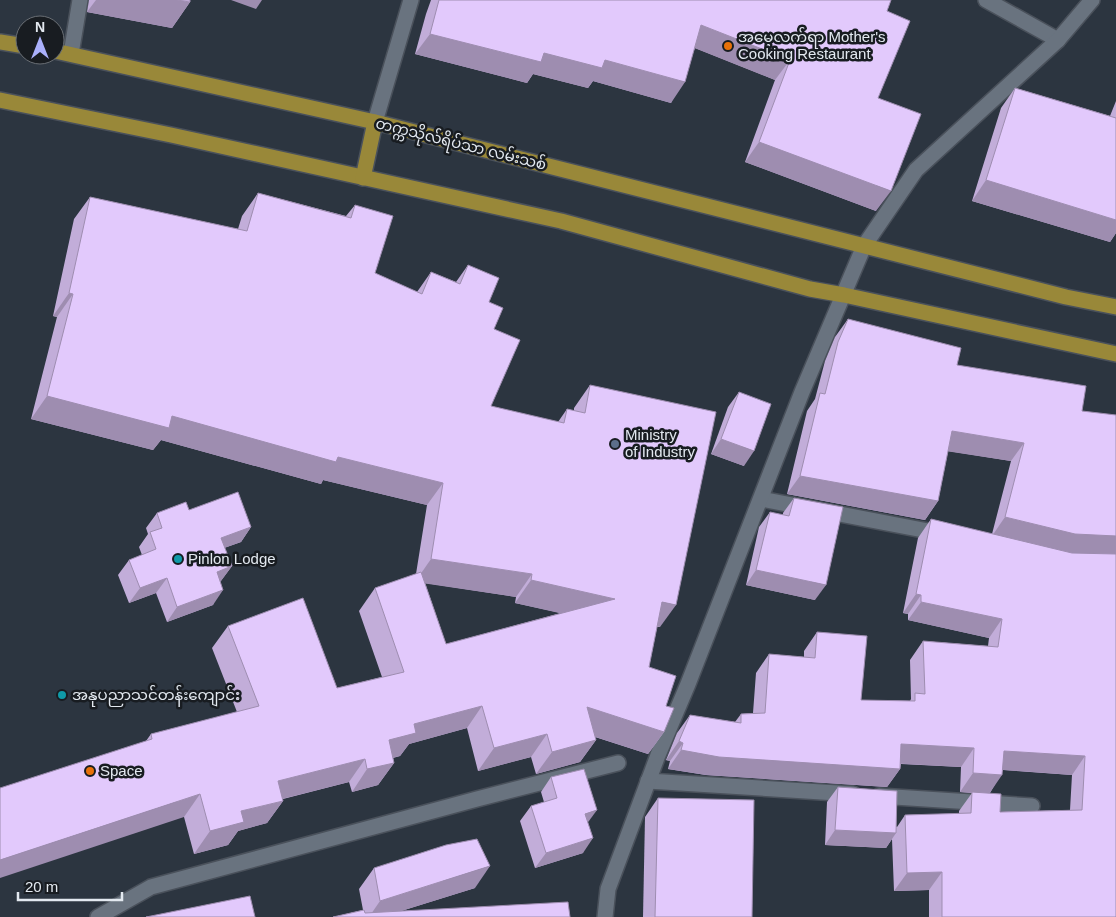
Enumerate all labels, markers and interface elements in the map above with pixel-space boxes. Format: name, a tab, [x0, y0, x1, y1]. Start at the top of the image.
north arrow	[15, 15, 65, 65]
text: N	[35, 19, 45, 35]
place label: အမေ့လက်ရာ Mother's Cooking Restaurant	[738, 27, 886, 62]
marker: အမေ့လက်ရာ Mother's Cooking Restaurant	[722, 40, 734, 52]
street label: တက္ကသိုလ်ရိပ်သာ လမ်းသစ်	[373, 113, 548, 177]
place label: Ministry of Industry	[625, 426, 696, 460]
marker: Ministry of Industry	[609, 438, 621, 450]
place label: Pinlon Lodge	[188, 550, 276, 567]
marker: Pinlon Lodge	[172, 553, 184, 565]
place label: အနုပညာသင်တန်းကျောင်း	[72, 685, 240, 707]
marker: အနုပညာသင်တန်းကျောင်း	[56, 689, 68, 701]
place label: Space	[100, 762, 143, 779]
marker: Space	[84, 765, 96, 777]
scale bar	[18, 870, 121, 902]
text: 20 m	[25, 878, 58, 895]

